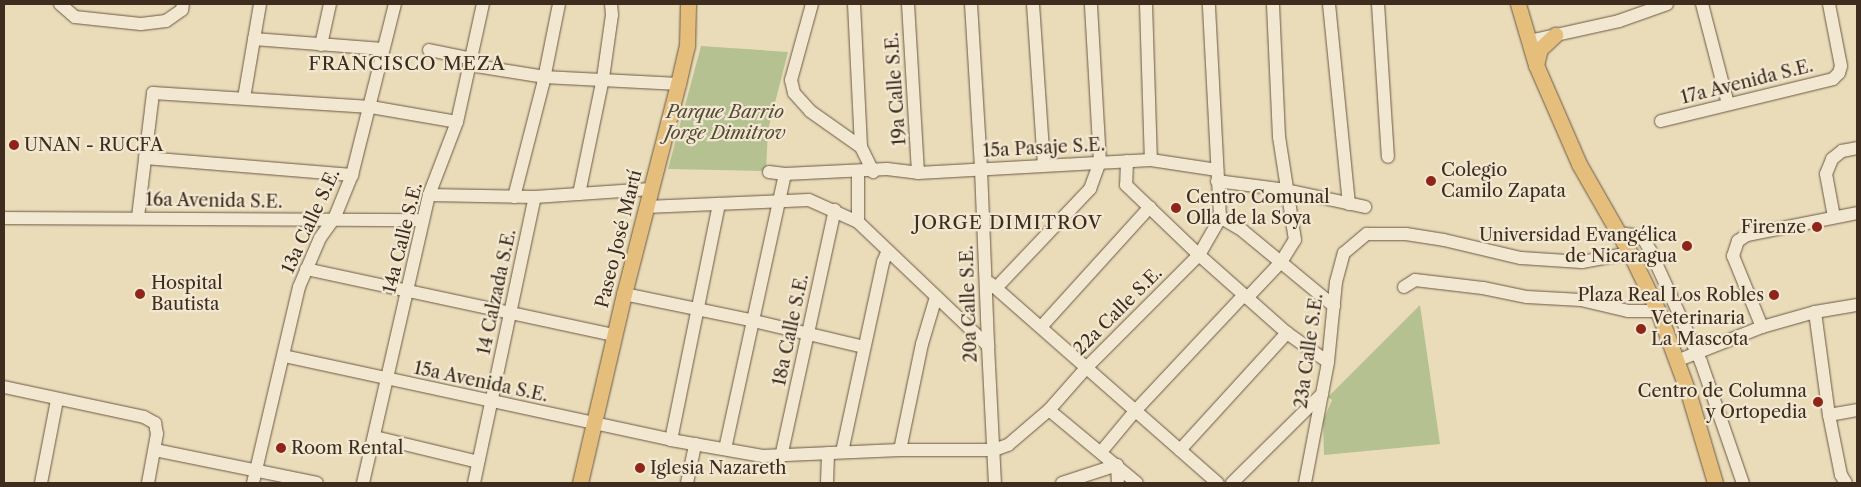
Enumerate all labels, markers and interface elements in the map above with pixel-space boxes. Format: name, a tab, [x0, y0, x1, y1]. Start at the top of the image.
street label: 19a Calle S.E.	[881, 31, 911, 147]
district label: FRANCISCO MEZA	[306, 53, 508, 75]
street label: 17a Avenida S.E.	[1678, 55, 1816, 109]
park label: Parque Barrio Jorge Dimitrov	[664, 102, 786, 144]
place label: UNAN - RUCFA	[24, 134, 163, 156]
street label: 15a Pasaje S.E.	[982, 134, 1106, 162]
marker: UNAN - RUCFA	[8, 139, 20, 151]
place label: Colegio Camilo Zapata	[1441, 160, 1566, 202]
street label: 13a Calle S.E.	[277, 165, 345, 277]
street label: Paseo José Martí	[591, 168, 647, 310]
marker: Colegio Camilo Zapata	[1425, 175, 1437, 187]
street label: 14a Calle S.E.	[379, 180, 427, 296]
place label: Centro Comunal Olla de la Soya	[1186, 187, 1330, 230]
street label: 16a Avenida S.E.	[145, 189, 283, 213]
marker: Centro Comunal Olla de la Soya	[1170, 202, 1182, 214]
district label: JORGE DIMITROV	[912, 212, 1104, 234]
place label: Firenze	[1741, 216, 1806, 238]
marker: Firenze	[1810, 220, 1824, 234]
place label: Universidad Evangélica de Nicaragua	[1479, 225, 1677, 268]
street label: 14 Calzada S.E.	[473, 227, 521, 357]
marker: Universidad Evangélica de Nicaragua	[1681, 240, 1693, 252]
street label: 20a Calle S.E.	[956, 245, 982, 363]
street label: 22a Calle S.E.	[1069, 262, 1167, 360]
street label: 18a Calle S.E.	[769, 272, 813, 388]
place label: Hospital Bautista	[151, 273, 223, 316]
place label: Plaza Real Los Robles	[1577, 284, 1764, 306]
marker: Hospital Bautista	[133, 287, 147, 301]
marker: Plaza Real Los Robles	[1768, 289, 1780, 301]
street label: 23a Calle S.E.	[1290, 292, 1328, 410]
place label: Veterinaria La Mascota	[1651, 308, 1749, 350]
marker: Veterinaria La Mascota	[1635, 323, 1647, 335]
street label: 15a Avenida S.E.	[411, 357, 551, 407]
place label: Centro de Columna y Ortopedia	[1638, 381, 1807, 424]
marker: Centro de Columna y Ortopedia	[1811, 395, 1825, 409]
place label: Room Rental	[291, 437, 403, 459]
marker: Room Rental	[275, 442, 287, 454]
place label: Iglesia Nazareth	[650, 457, 787, 479]
marker: Iglesia Nazareth	[634, 462, 646, 474]

